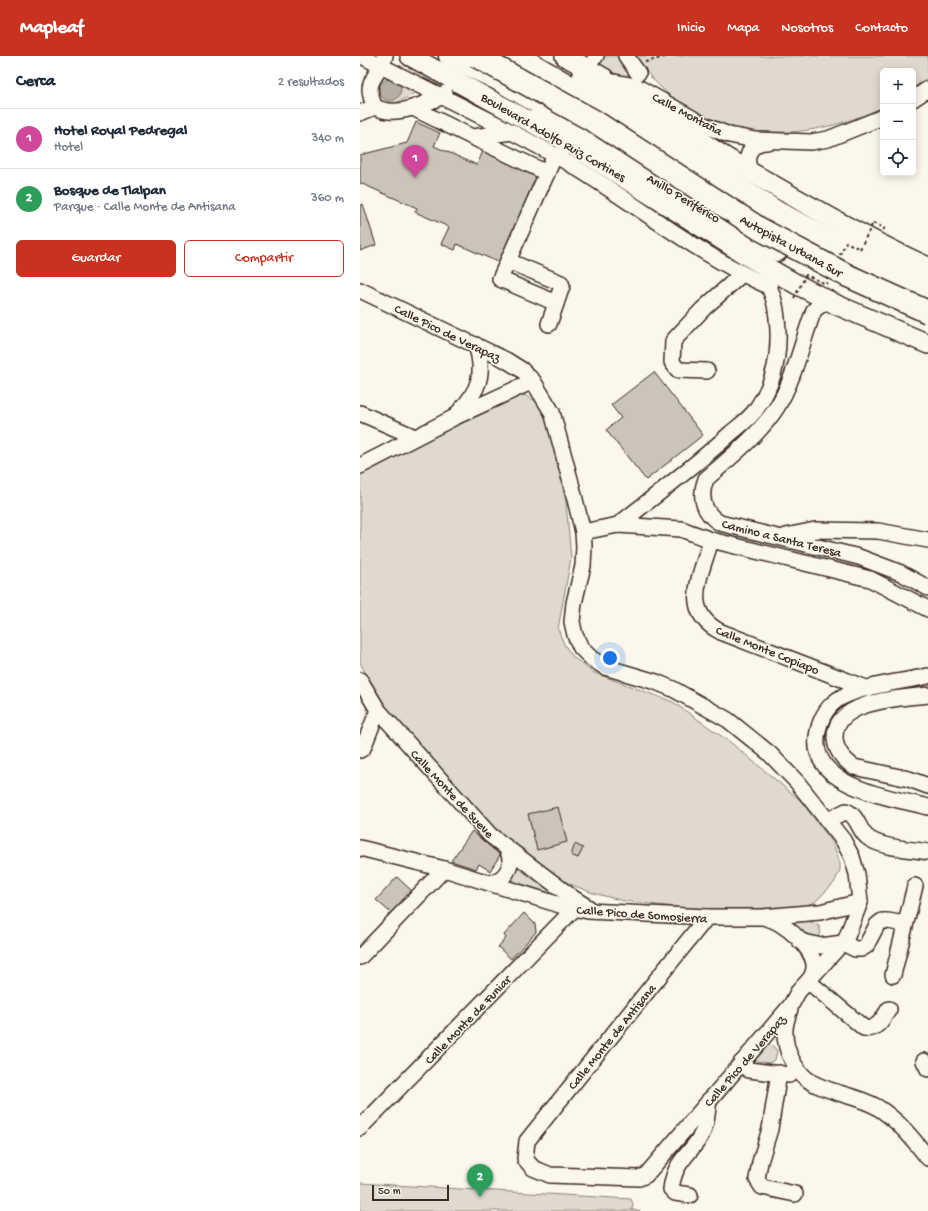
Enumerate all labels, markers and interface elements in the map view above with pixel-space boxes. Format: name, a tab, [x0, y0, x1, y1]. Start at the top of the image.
text: Mapleaf	[20, 17, 83, 40]
text: Inicio	[677, 20, 705, 37]
text: Mapa	[727, 20, 759, 37]
text: Nosotros	[781, 20, 833, 37]
text: Contacto	[855, 20, 908, 37]
map controls	[880, 68, 916, 176]
button: +	[880, 68, 916, 104]
text: Cerca	[16, 72, 55, 92]
text: 2 resultados	[278, 75, 344, 90]
street label: Boulevard Adolfo Ruiz Cortines	[477, 90, 629, 186]
street label: Calle Montaña	[649, 90, 725, 140]
button: −	[880, 104, 916, 140]
text: Hotel Royal Pedregal	[54, 122, 187, 140]
text: 1	[26, 131, 32, 146]
text: 340 m	[311, 131, 344, 146]
text: Hotel	[54, 140, 83, 155]
button: locate	[880, 140, 916, 176]
pin: 1	[402, 145, 428, 178]
street label: Anillo Periférico	[643, 171, 722, 227]
text: Bosque de Tlalpan	[54, 182, 166, 200]
text: 2	[26, 191, 32, 206]
text: 360 m	[311, 191, 344, 206]
text: Parque · Calle Monte de Antisana	[54, 200, 235, 215]
street label: Autopista Urbana Sur	[737, 213, 846, 282]
button: Guardar	[16, 240, 176, 277]
button: Compartir	[184, 240, 344, 277]
street label: Calle Pico de Verapaz	[391, 302, 504, 367]
street label: Camino a Santa Teresa	[720, 517, 843, 562]
street label: Calle Monte Copiapo	[713, 624, 821, 679]
your location	[600, 648, 620, 668]
street label: Calle Monte de Sueve	[406, 747, 496, 842]
street label: Calle Pico de Somosierra	[576, 903, 708, 928]
street label: Calle Monte de Funiar	[422, 972, 516, 1068]
street label: Calle Monte de Antisana	[566, 981, 661, 1093]
street label: Calle Pico de Verapaz	[702, 1012, 791, 1111]
pin: 2	[467, 1164, 493, 1197]
scale bar	[372, 1183, 449, 1202]
text: 50 m	[378, 1186, 400, 1198]

